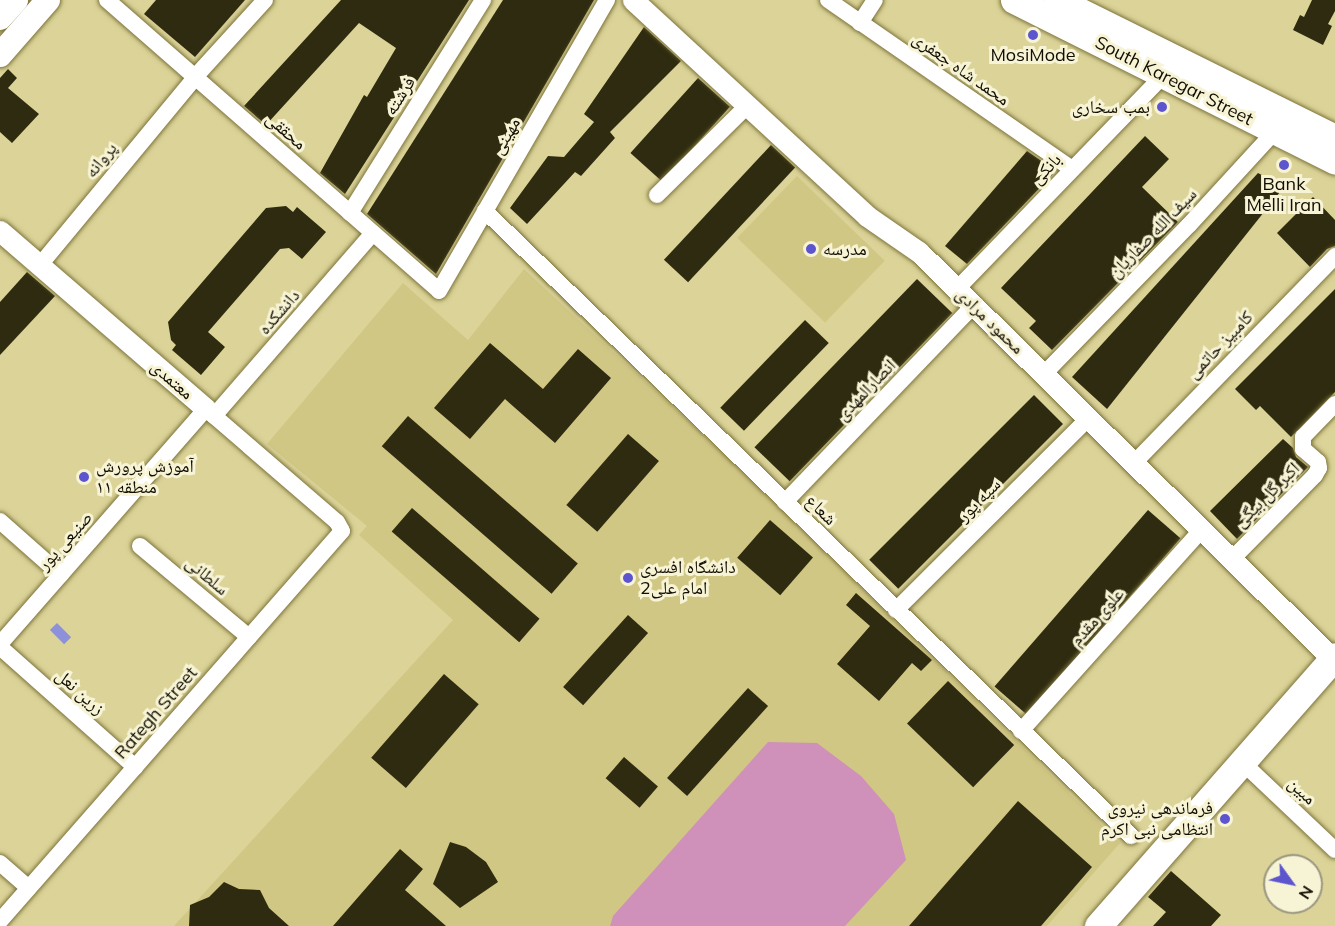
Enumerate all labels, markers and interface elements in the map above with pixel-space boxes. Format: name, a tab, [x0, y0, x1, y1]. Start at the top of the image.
street label: محمد شاه جعفری	[908, 28, 1014, 110]
marker: MosiMode	[1026, 28, 1040, 42]
street label: South Karegar Street	[1091, 32, 1257, 130]
place label: MosiMode	[990, 44, 1076, 66]
street label: فرشته	[380, 73, 420, 119]
place label: بمب سخاری	[1072, 96, 1150, 118]
marker: بمب سخاری	[1155, 100, 1169, 114]
street label: محققی	[261, 108, 311, 154]
street label: مهینی	[487, 114, 525, 158]
street label: پروانه	[80, 138, 122, 182]
street label: بانکی	[1026, 149, 1066, 189]
marker: Bank Melli Iran	[1277, 158, 1291, 172]
place label: Bank Melli Iran	[1246, 174, 1322, 216]
street label: سیف الله صفاریان	[1105, 183, 1201, 283]
place label: مدرسه	[823, 238, 867, 260]
marker: مدرسه	[804, 242, 818, 256]
street label: محمود مرادی	[951, 283, 1029, 359]
street label: دانشکده	[254, 285, 304, 339]
street label: کامبیز حاتمی	[1182, 307, 1258, 383]
street label: انصارالمهدی	[832, 355, 900, 425]
street label: معتمدی	[146, 356, 198, 404]
place label: آموزش پرورش منطقه ۱۱	[96, 456, 194, 498]
street label: اکبر گل بیگی	[1230, 458, 1304, 532]
marker: آموزش پرورش منطقه ۱۱	[77, 470, 91, 484]
street label: سپه پور	[953, 474, 1005, 526]
street label: شعاع	[801, 490, 841, 530]
street label: صنیعی پور	[33, 507, 97, 575]
street label: سلطانی	[181, 552, 233, 600]
place label: دانشگاه افسری امام علی2	[640, 557, 736, 600]
marker: دانشگاه افسری امام علی2	[621, 571, 635, 585]
street label: علوی مقدم	[1065, 584, 1129, 650]
street label: Rategh Street	[110, 662, 202, 764]
street label: زرین نعل	[51, 664, 109, 720]
street label: مبین	[1283, 773, 1321, 809]
place label: فرماندهی نیروی انتظامی نبی اکرم	[1101, 798, 1213, 840]
marker: فرماندهی نیروی انتظامی نبی اکرم	[1218, 812, 1232, 826]
north arrow	[1263, 854, 1323, 914]
text: N	[1295, 882, 1318, 903]

